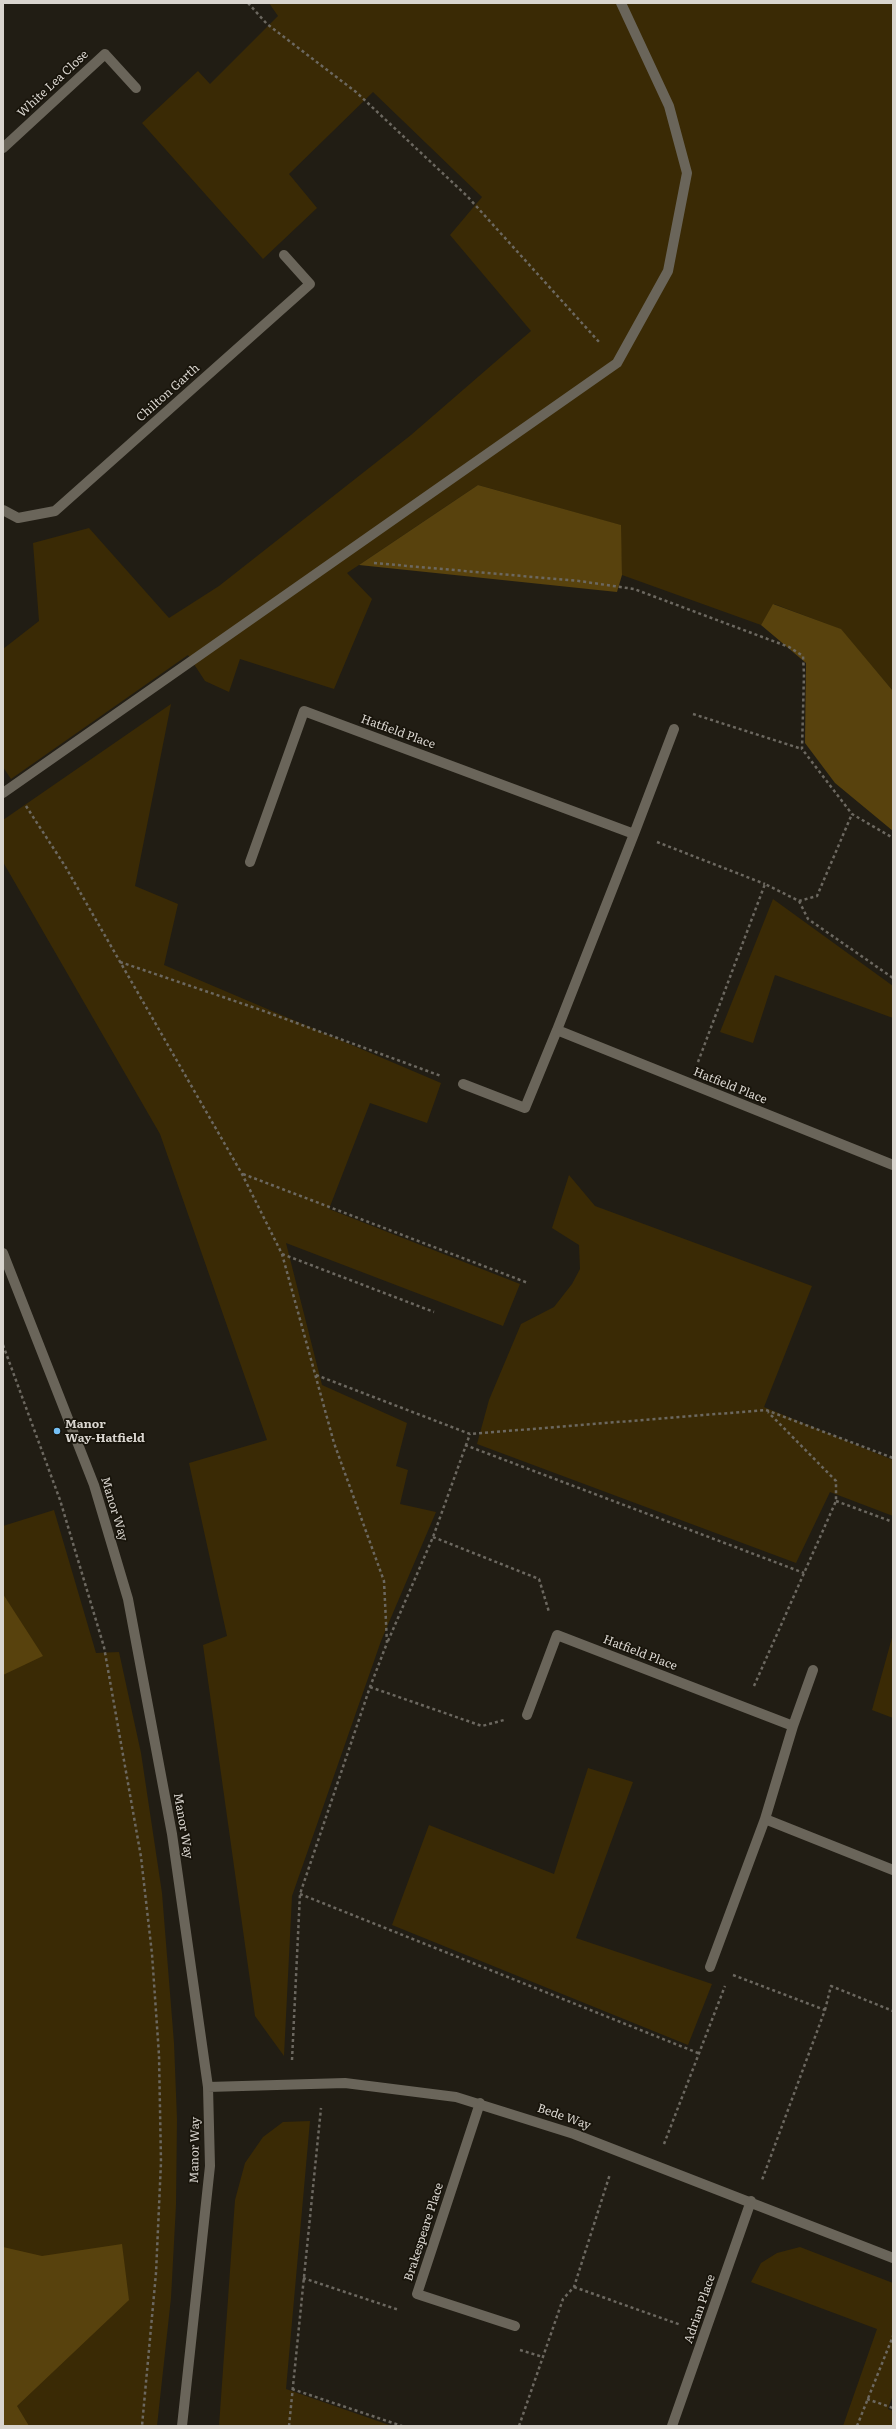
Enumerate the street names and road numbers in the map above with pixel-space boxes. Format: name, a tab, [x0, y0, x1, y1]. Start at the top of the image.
street label: White Lea Close	[15, 48, 91, 120]
street label: Chilton Garth	[133, 361, 203, 425]
street label: Hatfield Place	[359, 712, 437, 752]
street label: Hatfield Place	[691, 1065, 769, 1107]
street label: Manor Way	[97, 1475, 131, 1543]
street label: Hatfield Place	[601, 1632, 679, 1674]
street label: Manor Way	[170, 1792, 196, 1860]
street label: Bede Way	[535, 2101, 593, 2133]
street label: Manor Way	[187, 2117, 203, 2183]
street label: Brakespeare Place	[401, 2181, 447, 2283]
street label: Adrian Place	[681, 2273, 719, 2345]

